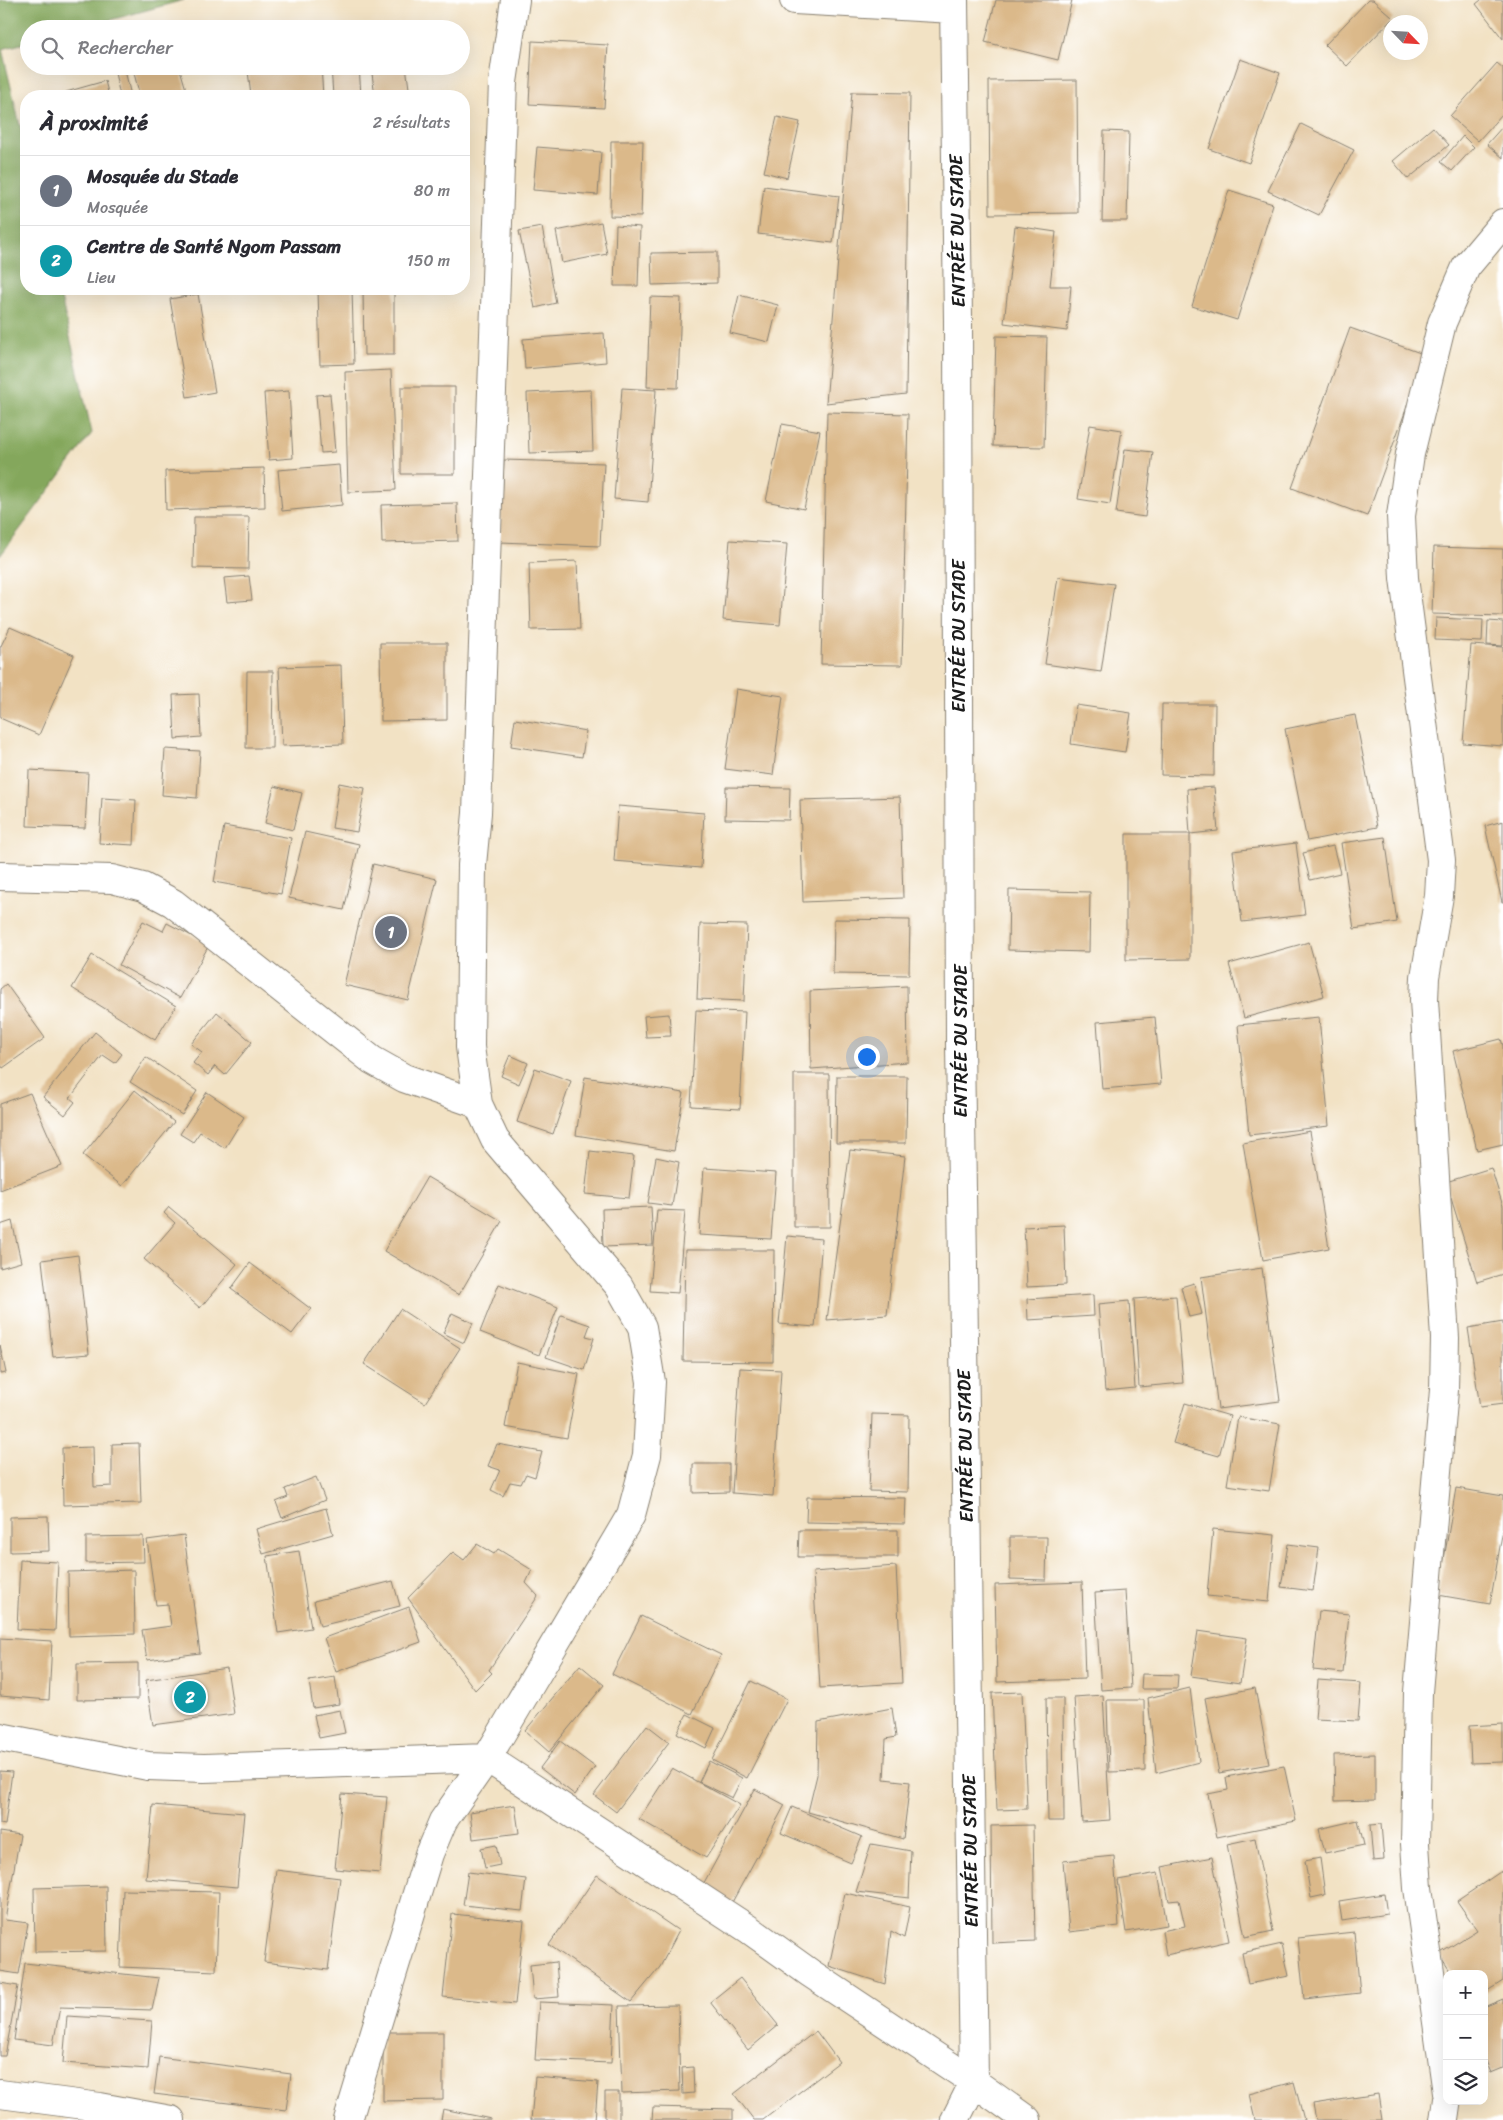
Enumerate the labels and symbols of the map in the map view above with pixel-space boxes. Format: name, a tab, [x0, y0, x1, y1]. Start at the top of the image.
north arrow	[1383, 15, 1428, 60]
street label: ENTRÉE DU STADE	[939, 153, 975, 308]
street label: ENTRÉE DU STADE	[942, 558, 975, 712]
pin: 1	[375, 913, 407, 951]
street label: ENTRÉE DU STADE	[944, 963, 977, 1117]
your location	[854, 1044, 880, 1070]
street label: ENTRÉE DU STADE	[947, 1368, 983, 1523]
pin: 2	[174, 1678, 206, 1716]
street label: ENTRÉE DU STADE	[952, 1773, 988, 1928]

